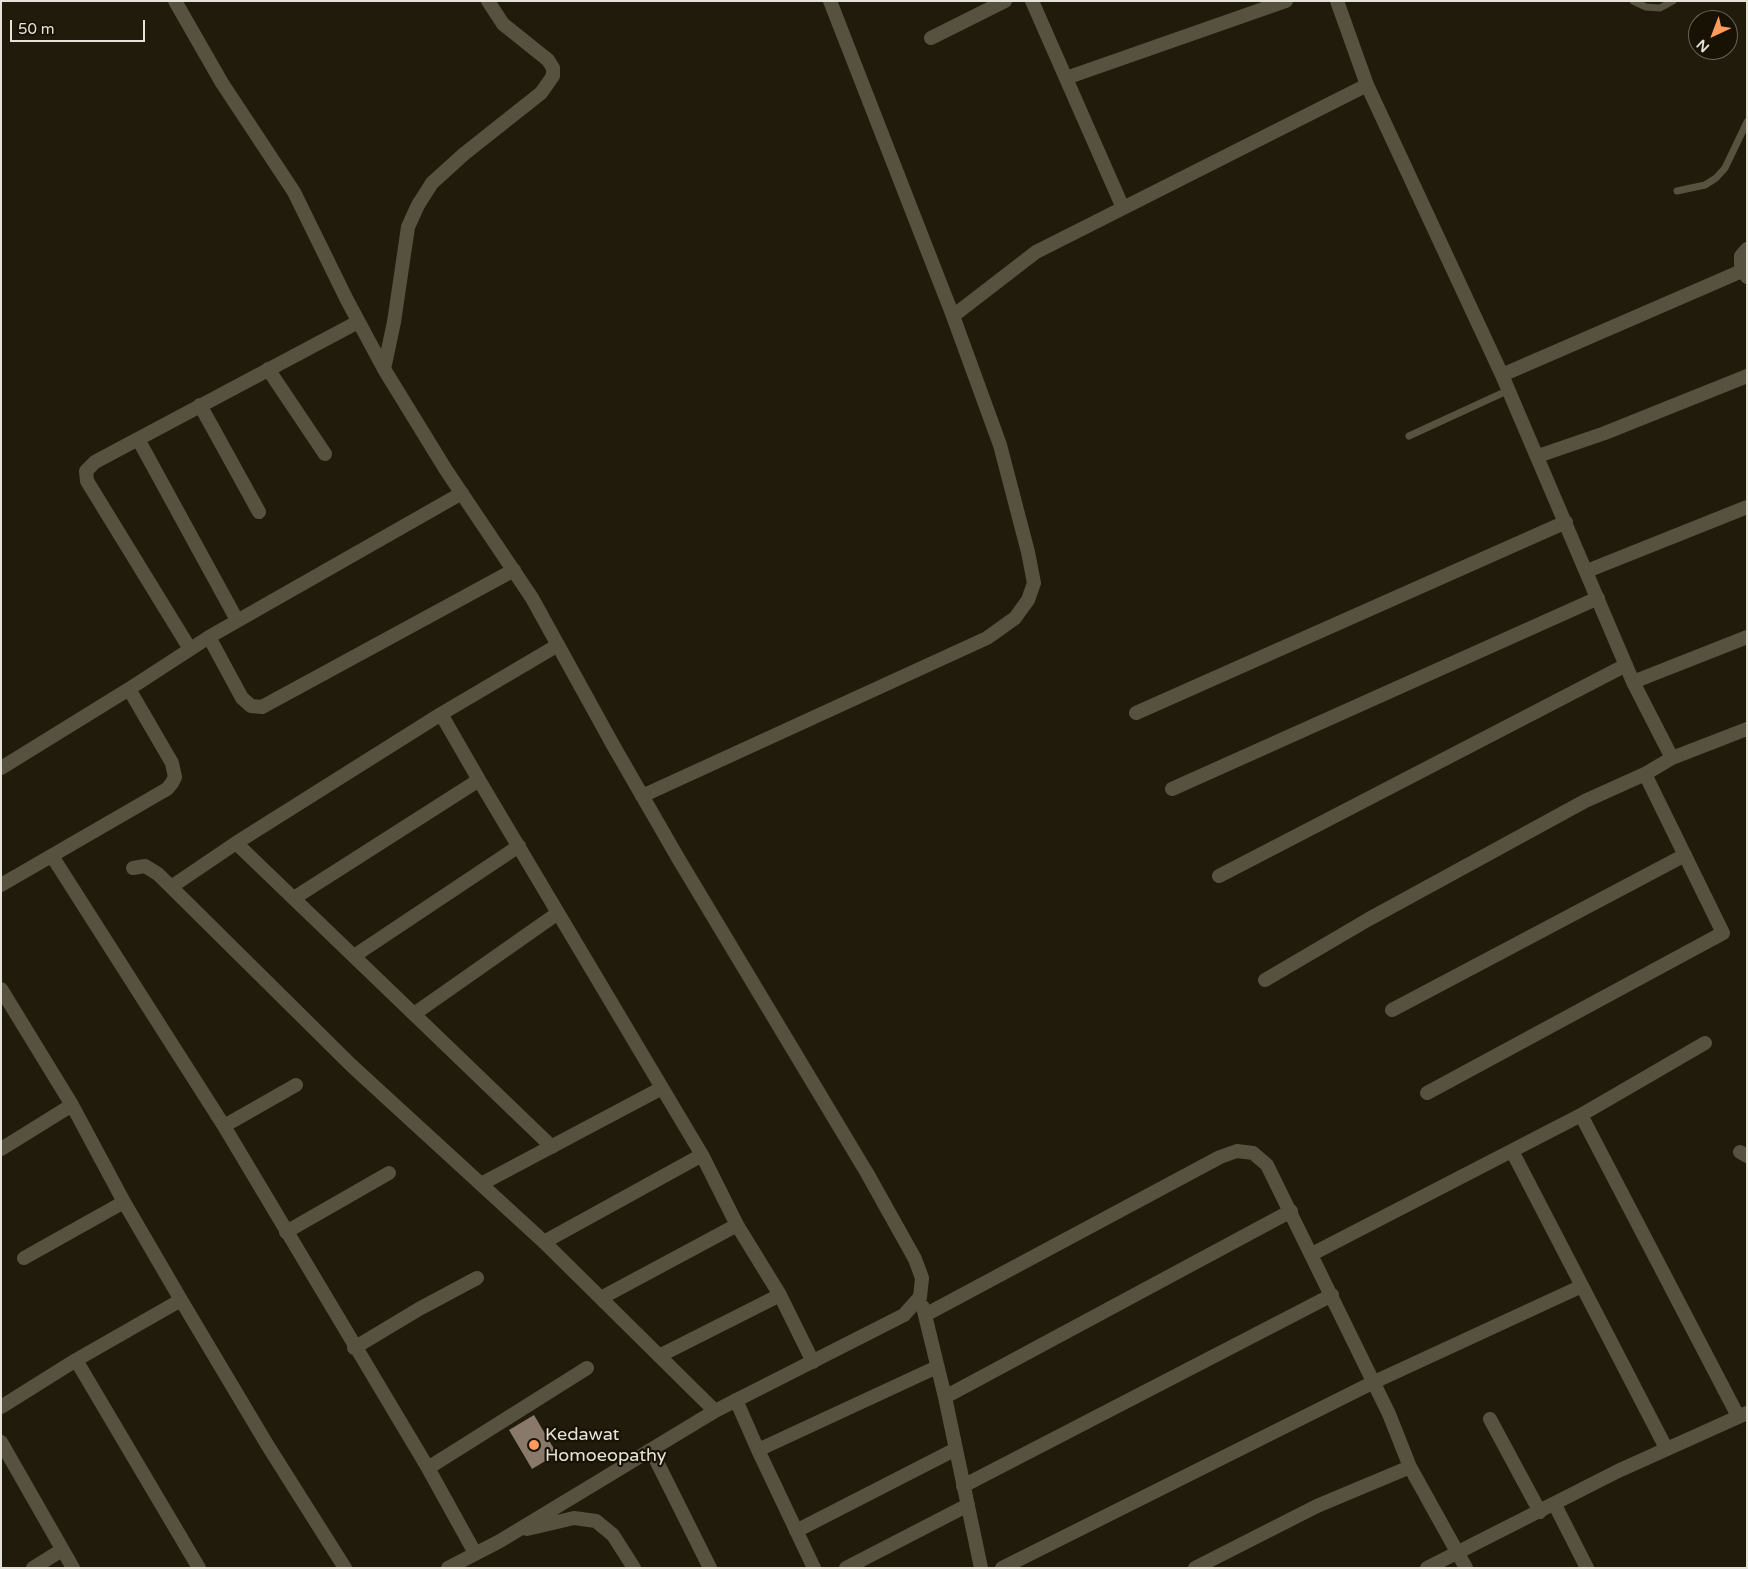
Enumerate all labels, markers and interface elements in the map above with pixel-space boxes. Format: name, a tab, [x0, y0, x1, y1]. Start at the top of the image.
scale bar	[12, 10, 148, 42]
north arrow	[1688, 10, 1738, 60]
text: 50 m	[18, 20, 55, 38]
text: N	[1693, 36, 1713, 56]
place label: Kedawat Homoeopathy	[545, 1424, 666, 1466]
marker: Kedawat Homoeopathy	[527, 1438, 541, 1452]

